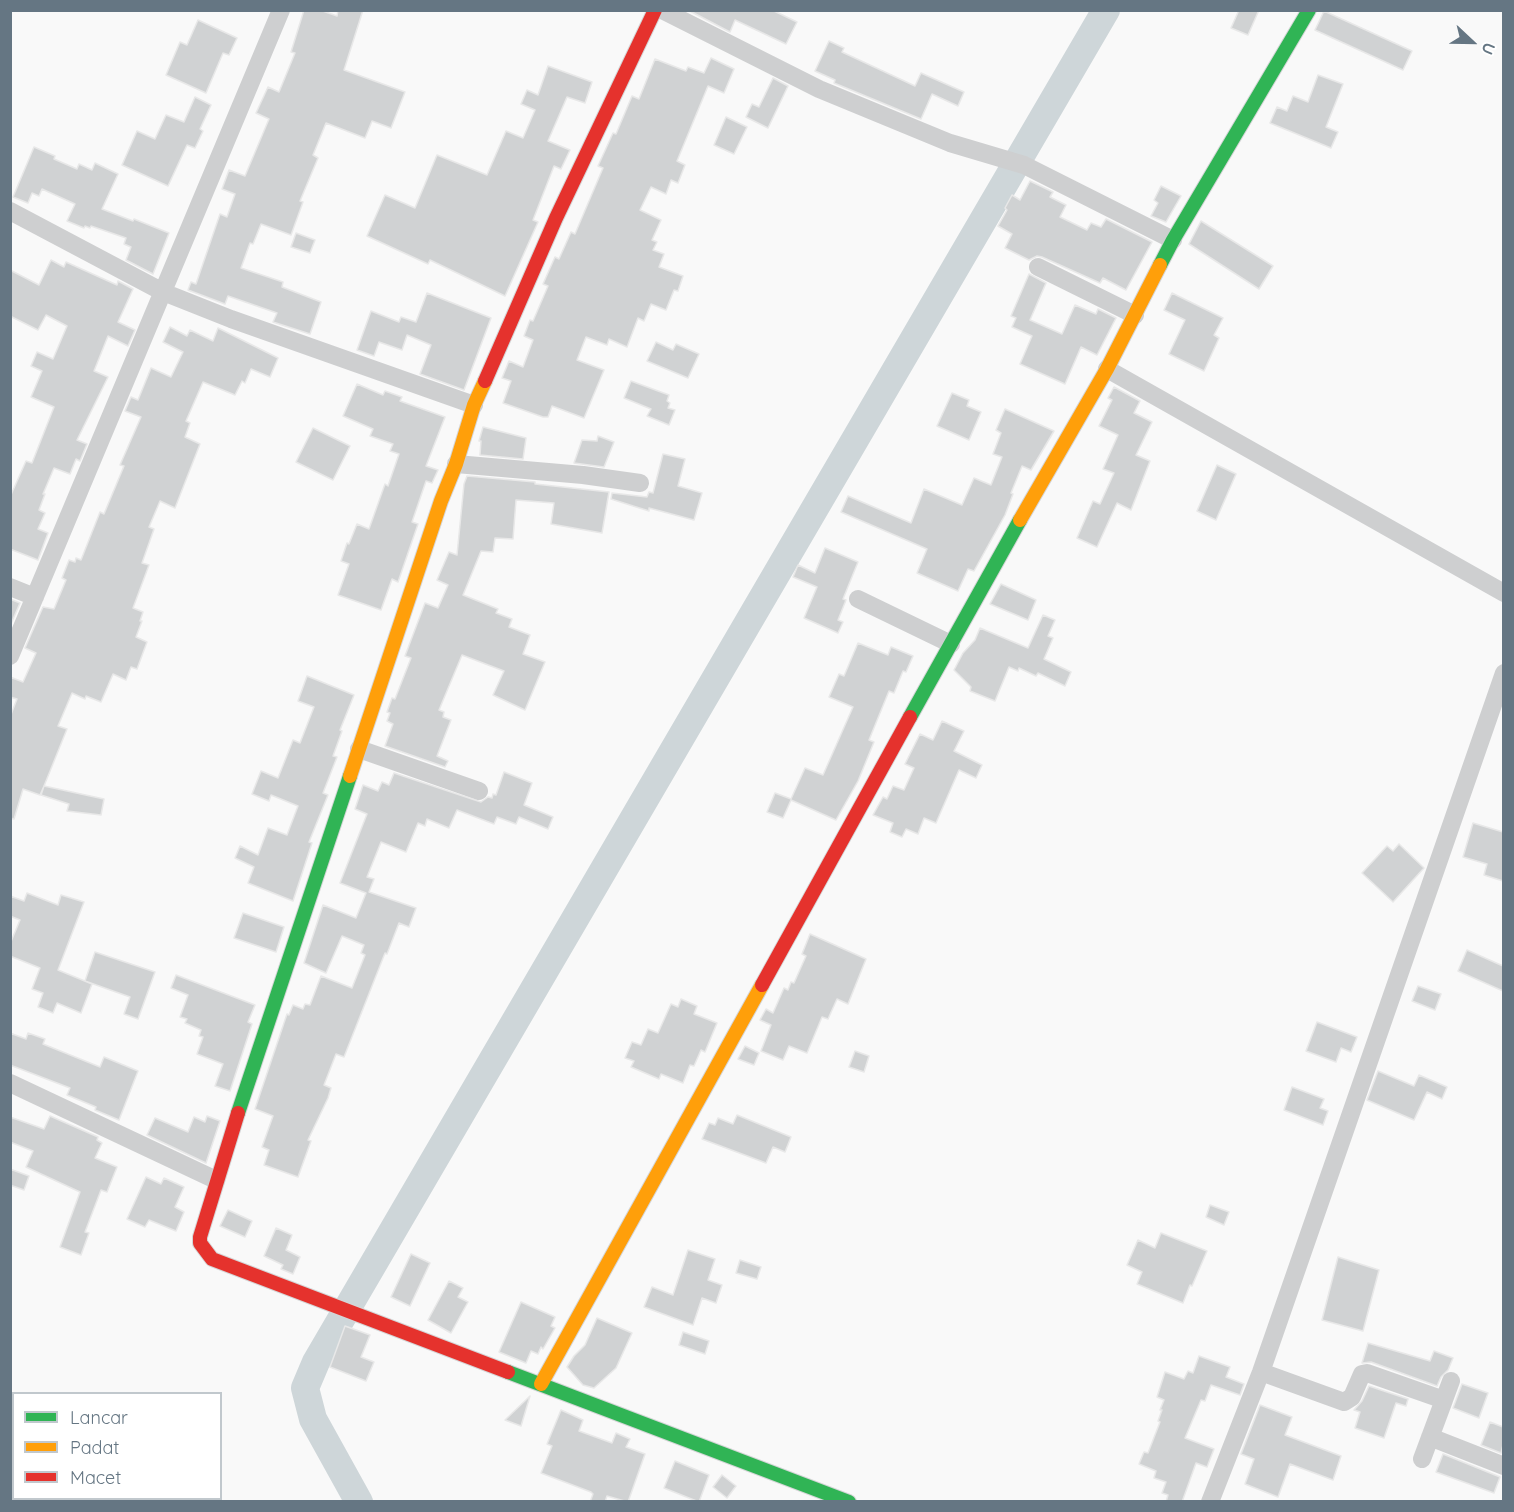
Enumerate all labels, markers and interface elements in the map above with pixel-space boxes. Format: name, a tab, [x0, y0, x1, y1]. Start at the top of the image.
north arrow	[1442, 12, 1502, 72]
text: U	[1477, 40, 1500, 58]
legend	[12, 1392, 222, 1500]
text: Lancar	[70, 1406, 128, 1429]
text: Padat	[70, 1436, 119, 1459]
text: Macet	[70, 1466, 121, 1489]

